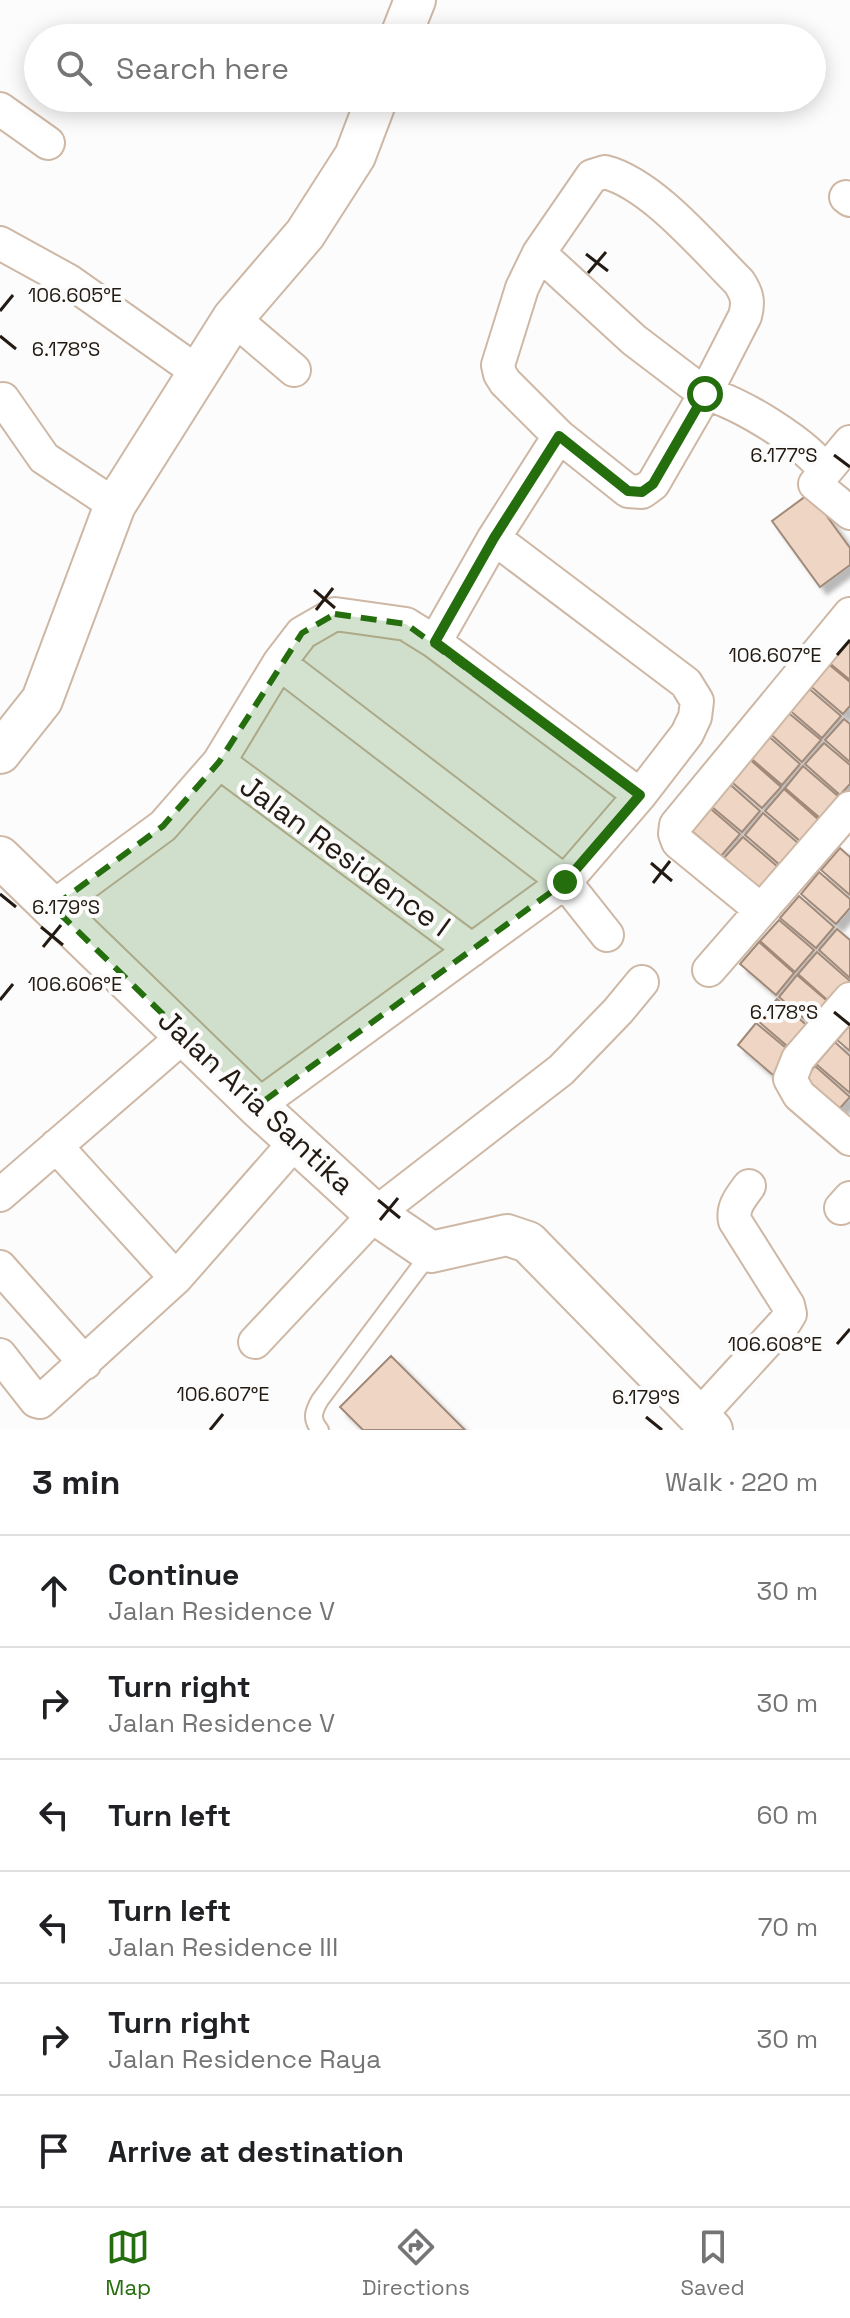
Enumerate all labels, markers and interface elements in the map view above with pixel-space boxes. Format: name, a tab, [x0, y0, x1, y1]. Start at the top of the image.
search box	[24, 24, 826, 112]
icon: search	[52, 46, 96, 90]
text: Search here	[116, 49, 289, 88]
text: 106.605°E	[28, 282, 122, 308]
text: 6.178°S	[32, 336, 100, 362]
route start	[687, 376, 723, 412]
text: 6.177°S	[750, 442, 818, 468]
text: 106.607°E	[728, 642, 822, 668]
street label: Jalan Residence I	[232, 766, 458, 945]
route end	[547, 864, 583, 900]
text: 6.179°S	[32, 894, 100, 920]
text: 106.606°E	[28, 971, 122, 997]
text: 6.178°S	[750, 999, 818, 1025]
street label: Jalan Aria Santika	[150, 1000, 363, 1203]
text: 106.608°E	[728, 1331, 822, 1357]
text: 106.607°E	[176, 1381, 270, 1407]
text: 6.179°S	[612, 1384, 680, 1410]
text: 3 min	[32, 1461, 120, 1504]
text: Walk · 220 m	[665, 1465, 818, 1499]
text: Continue	[108, 1555, 239, 1594]
icon: ahead	[32, 1569, 76, 1613]
text: 30 m	[757, 1574, 818, 1608]
text: Jalan Residence V	[108, 1594, 335, 1628]
text: Turn right	[108, 1667, 251, 1706]
icon: right	[32, 1681, 76, 1725]
text: 30 m	[757, 1686, 818, 1720]
text: Jalan Residence V	[108, 1706, 335, 1740]
icon: left	[32, 1793, 76, 1837]
text: Turn left	[108, 1796, 231, 1835]
text: 60 m	[756, 1798, 818, 1832]
text: Turn left	[108, 1891, 231, 1930]
icon: left	[32, 1905, 76, 1949]
text: 70 m	[758, 1910, 818, 1944]
text: Jalan Residence III	[108, 1930, 338, 1964]
text: Turn right	[108, 2003, 251, 2042]
icon: right	[32, 2017, 76, 2061]
text: 30 m	[757, 2022, 818, 2056]
text: Jalan Residence Raya	[108, 2042, 381, 2076]
icon: arrive	[32, 2129, 76, 2173]
text: Arrive at destination	[108, 2132, 404, 2171]
tab: Map	[105, 2225, 151, 2301]
tab: Directions	[362, 2225, 470, 2301]
tab: Saved	[680, 2225, 745, 2301]

